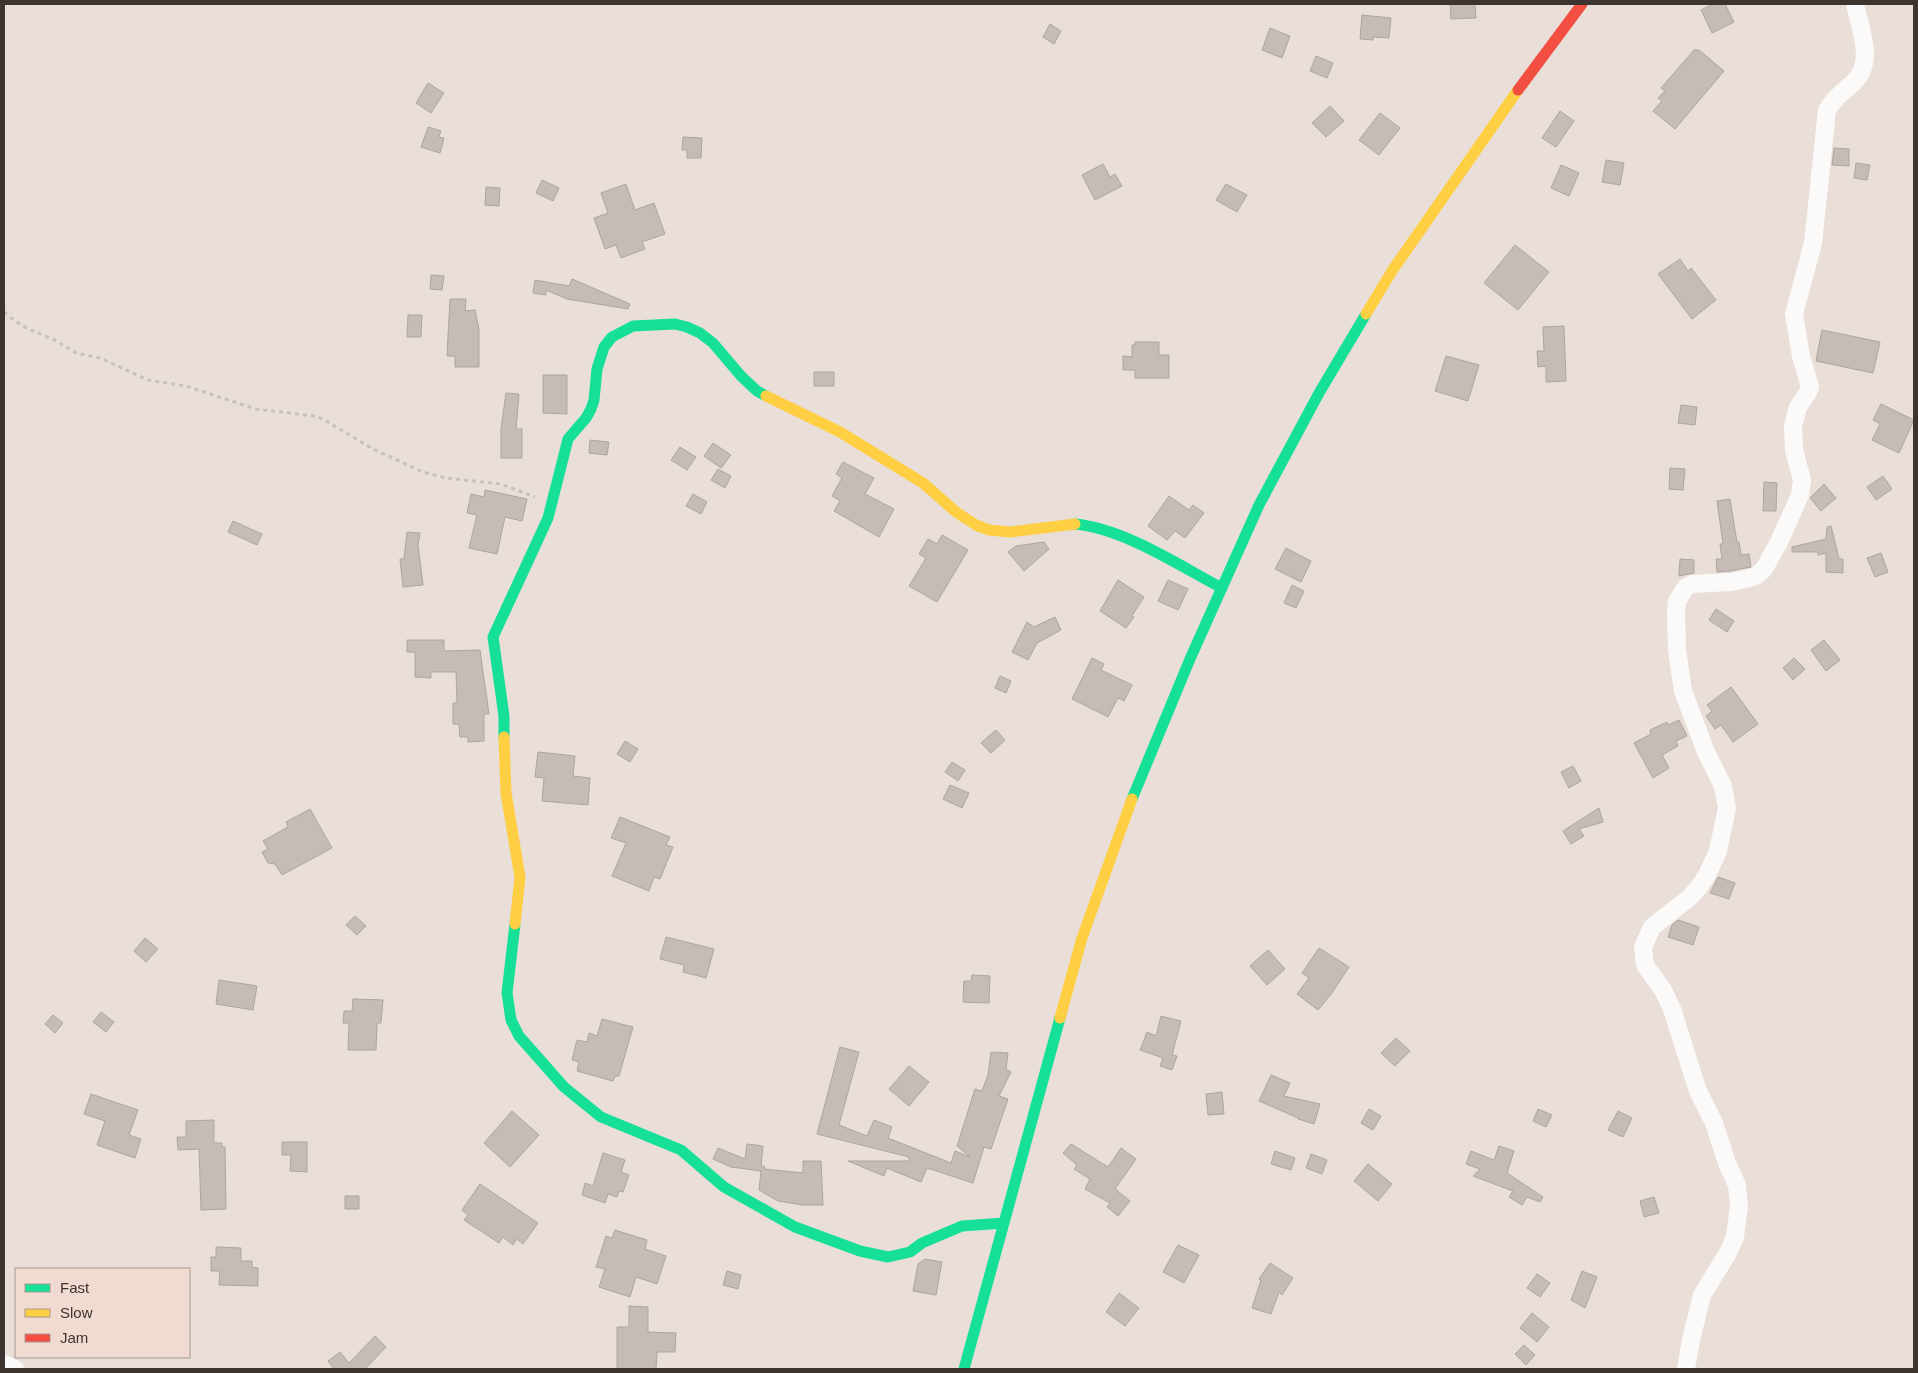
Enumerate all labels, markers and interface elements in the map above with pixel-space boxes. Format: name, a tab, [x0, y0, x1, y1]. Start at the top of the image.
legend	[15, 1268, 190, 1358]
text: Fast	[60, 1279, 90, 1296]
text: Slow	[60, 1304, 93, 1321]
text: Jam	[60, 1329, 88, 1346]

